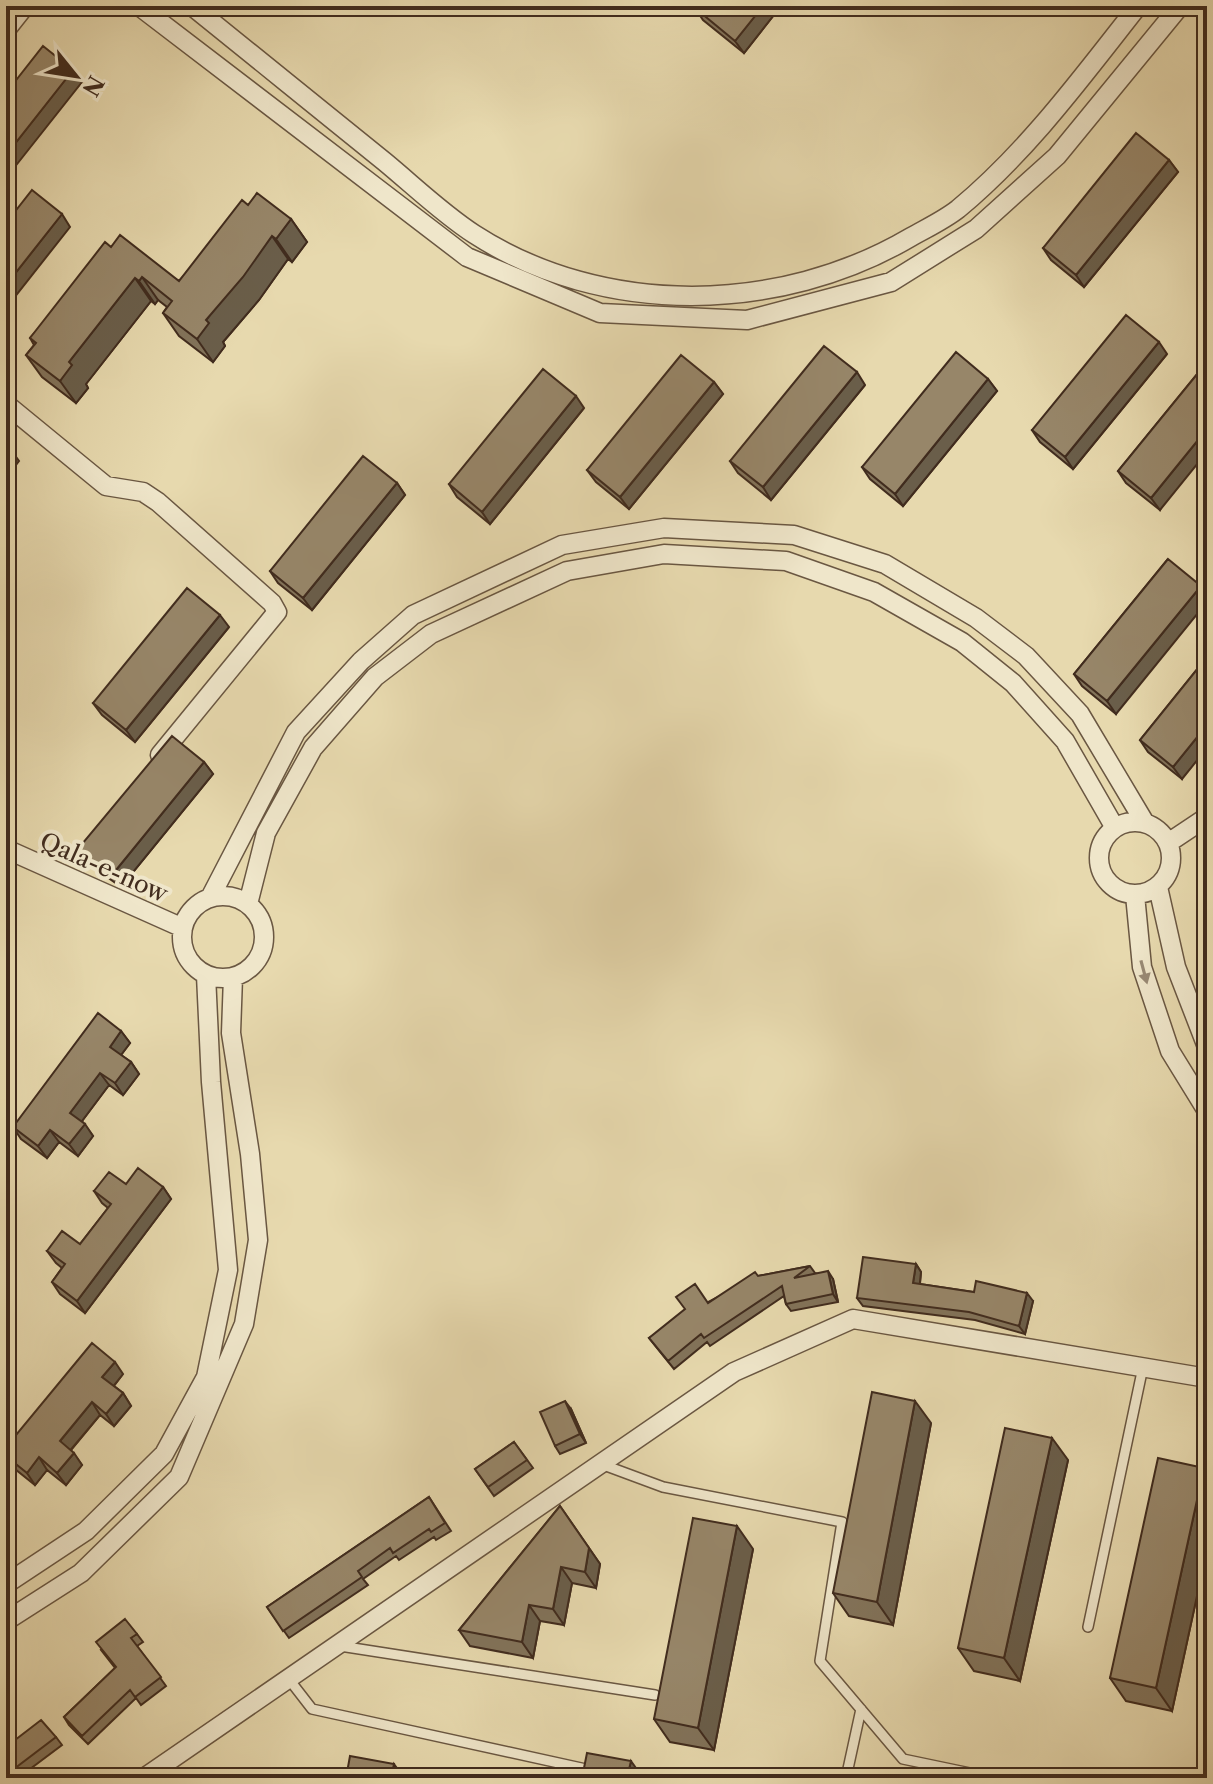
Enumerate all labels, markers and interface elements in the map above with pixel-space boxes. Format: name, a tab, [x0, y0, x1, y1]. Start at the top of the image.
north arrow	[36, 36, 116, 116]
text: N	[76, 71, 109, 101]
street label: Qala-e-now	[36, 826, 173, 909]
one-way arrow	[1139, 960, 1151, 985]

